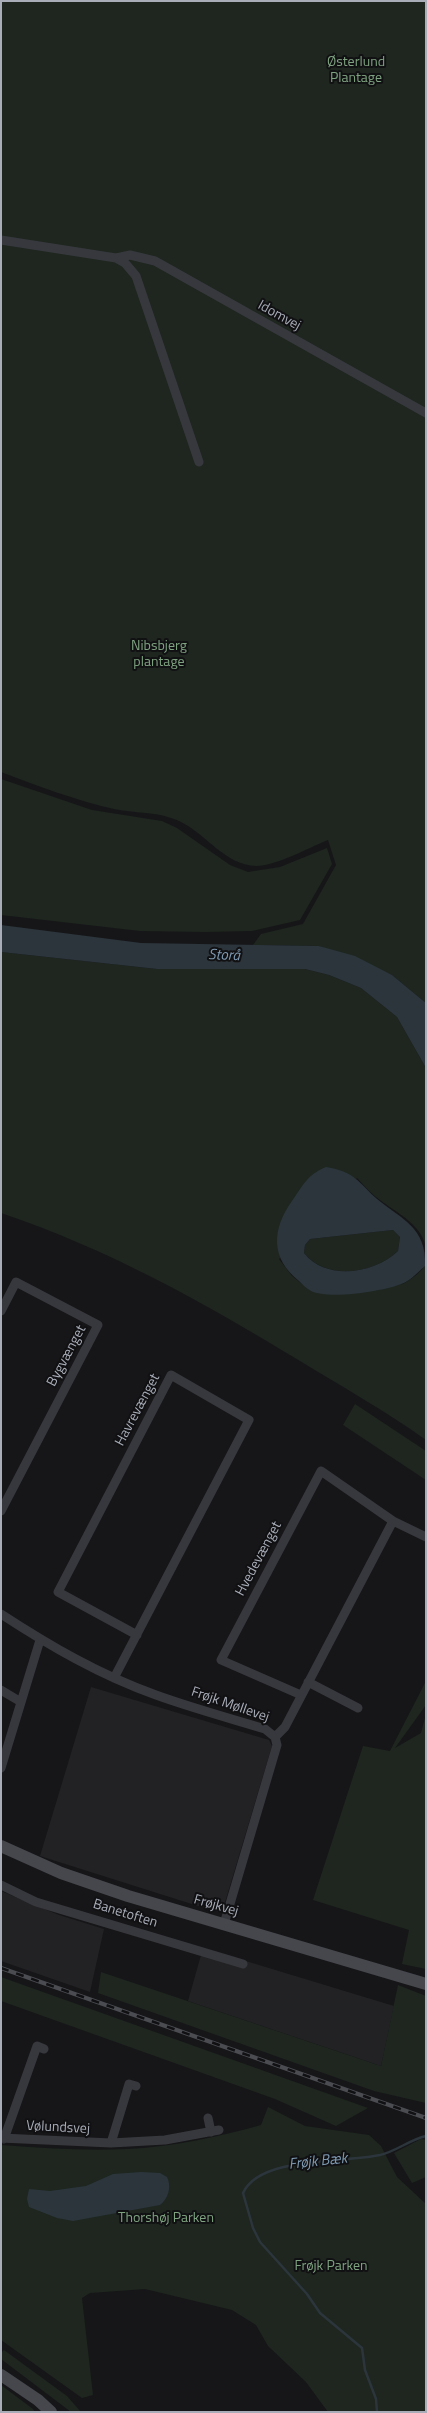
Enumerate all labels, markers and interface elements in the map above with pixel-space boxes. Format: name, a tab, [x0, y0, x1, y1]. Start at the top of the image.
park label: Østerlund Plantage	[327, 55, 385, 88]
street label: Idomvej	[255, 297, 303, 335]
park label: Nibsbjerg plantage	[131, 639, 187, 672]
water label: Storå	[208, 946, 240, 966]
street label: Bygvænget	[44, 1323, 90, 1389]
street label: Havrevænget	[112, 1371, 164, 1449]
street label: Hvedevænget	[232, 1519, 286, 1599]
street label: Frøjk Møllevej	[189, 1684, 271, 1726]
street label: Frøjkvej	[192, 1892, 240, 1920]
street label: Banetoften	[91, 1896, 159, 1932]
street label: Vølundsvej	[26, 2118, 90, 2138]
water label: Frøjk Bæk	[288, 2150, 348, 2174]
park label: Thorshøj Parken	[118, 2211, 214, 2227]
park label: Frøjk Parken	[294, 2259, 368, 2275]

